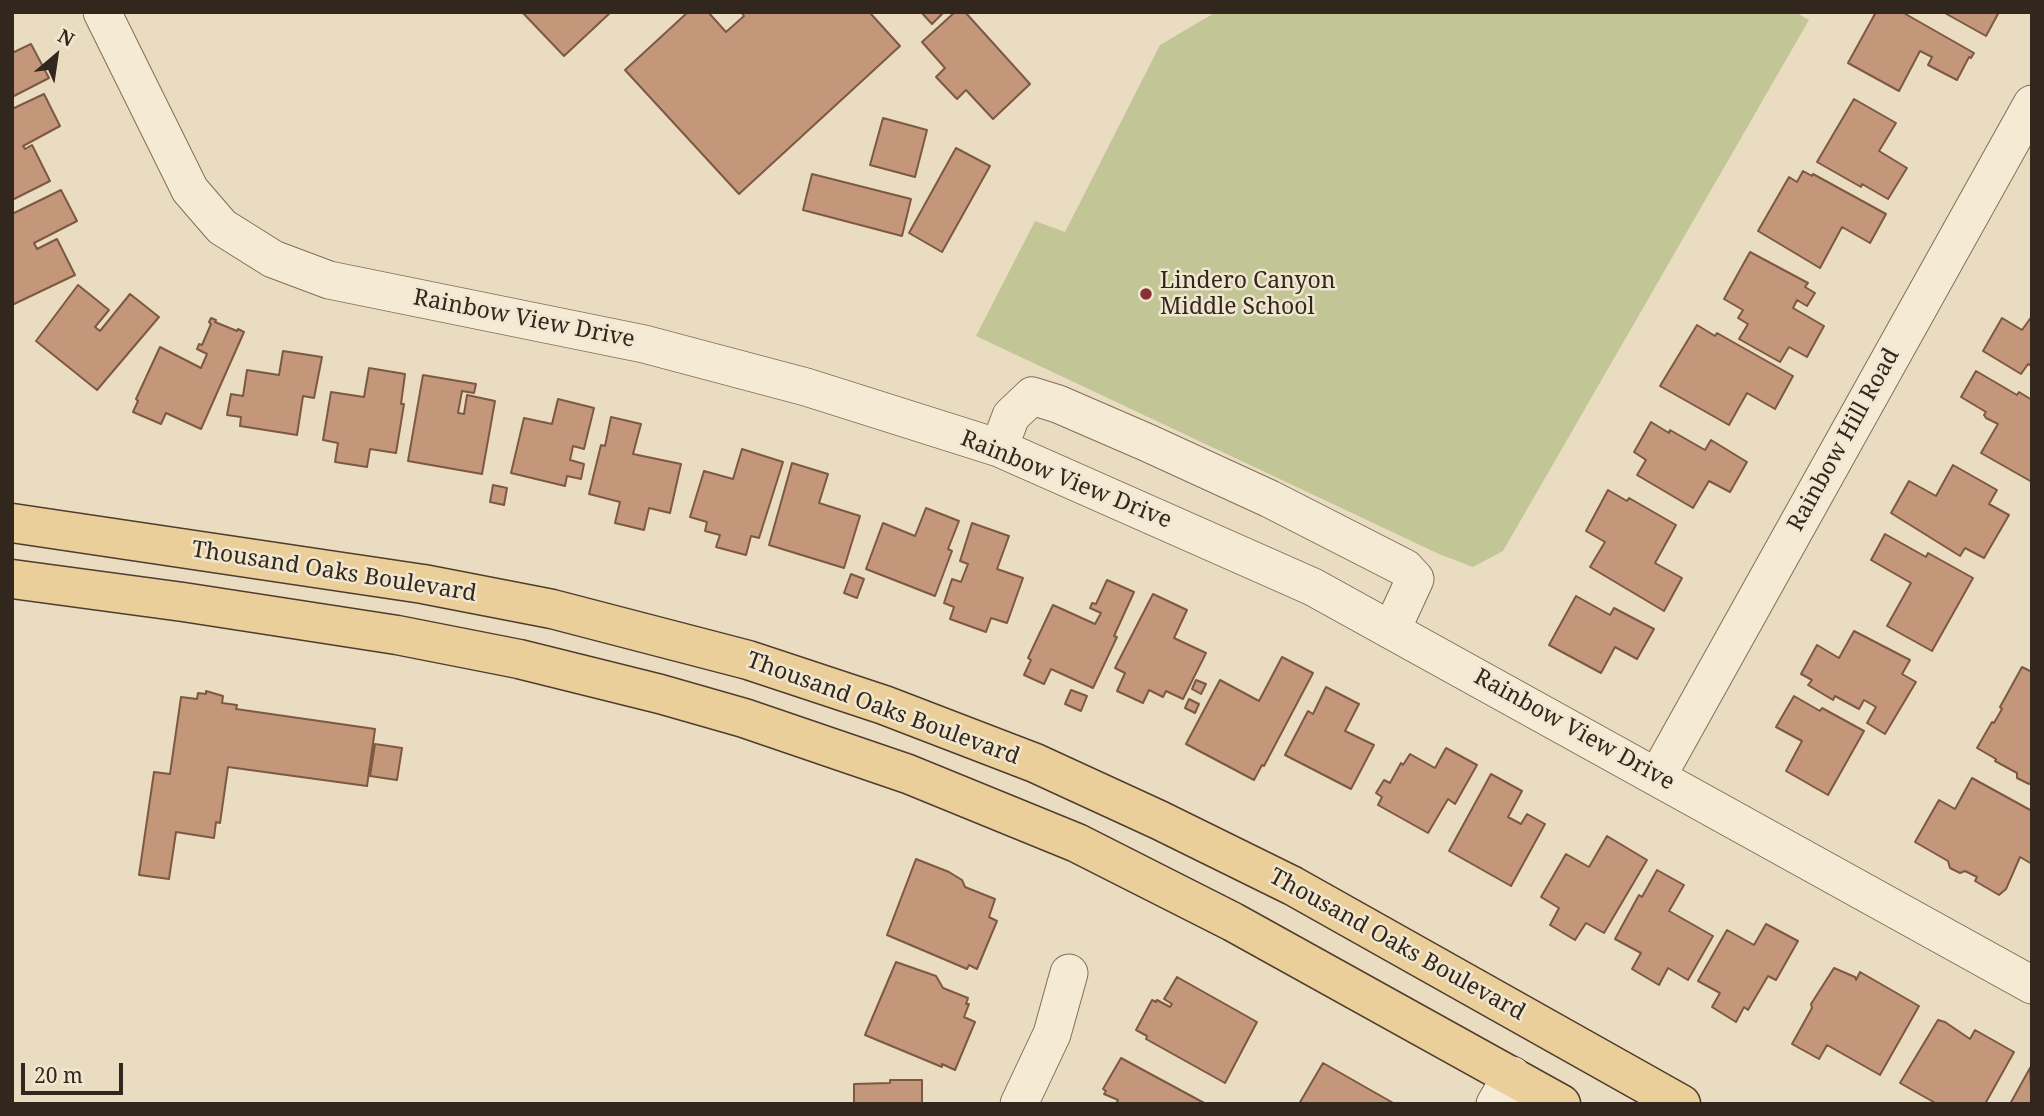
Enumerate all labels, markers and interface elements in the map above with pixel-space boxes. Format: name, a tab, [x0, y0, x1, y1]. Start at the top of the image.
north arrow	[21, 21, 91, 91]
text: N	[53, 23, 79, 53]
place label: Lindero Canyon Middle School	[1160, 267, 1336, 321]
street label: Rainbow View Drive	[411, 284, 637, 354]
marker: Lindero Canyon Middle School	[1138, 286, 1154, 302]
street label: Rainbow Hill Road	[1782, 344, 1906, 536]
street label: Rainbow View Drive	[957, 425, 1175, 535]
street label: Thousand Oaks Boulevard	[189, 536, 479, 608]
street label: Thousand Oaks Boulevard	[743, 647, 1023, 771]
street label: Rainbow View Drive	[1469, 663, 1679, 797]
street label: Thousand Oaks Boulevard	[1264, 863, 1530, 1027]
scale bar	[24, 1050, 126, 1094]
text: 20 m	[34, 1061, 83, 1089]

